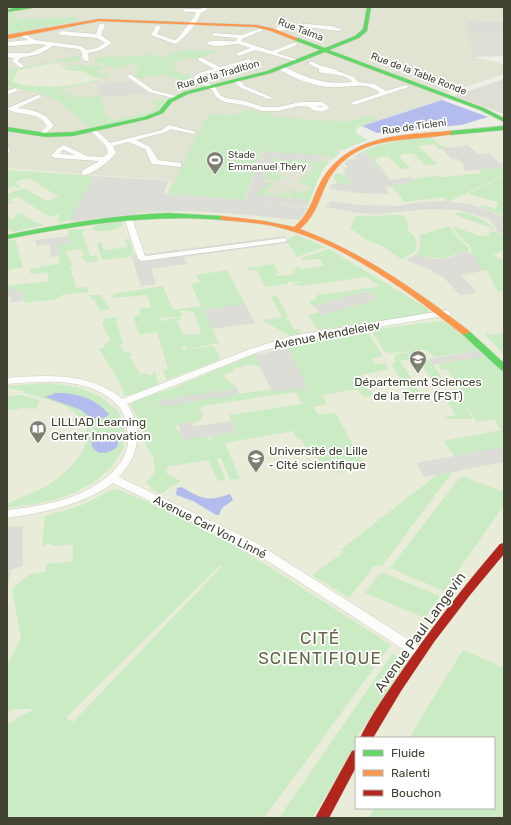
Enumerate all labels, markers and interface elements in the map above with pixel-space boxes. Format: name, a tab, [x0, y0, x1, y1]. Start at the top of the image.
street label: Rue Talma	[276, 16, 325, 44]
street label: Rue de la Table Ronde	[369, 50, 469, 98]
street label: Rue de la Tradition	[176, 57, 261, 93]
street label: Rue de Ticleni	[381, 117, 447, 137]
place label: Stade Emmanuel Théry	[228, 149, 307, 173]
sports icon: Stade Emmanuel Théry	[205, 150, 225, 175]
street label: Avenue Mendeleiev	[273, 318, 382, 352]
school or university icon: Département Sciences de la Terre (FST)	[408, 349, 428, 374]
place label: Département Sciences de la Terre (FST)	[354, 375, 482, 403]
place label: LILLIAD Learning Center Innovation	[51, 415, 151, 443]
library icon: LILLIAD Learning Center Innovation	[28, 419, 48, 444]
place label: Université de Lille ‐ Cité scientifique	[269, 444, 368, 472]
school or university icon: Université de Lille ‐ Cité scientifique	[246, 448, 266, 473]
street label: Avenue Carl Von Linné	[151, 492, 269, 562]
street label: Avenue Paul Langevin	[371, 569, 470, 696]
district label: CITÉ SCIENTIFIQUE	[258, 628, 382, 668]
legend	[355, 737, 495, 809]
text: Fluide	[391, 746, 425, 760]
text: Ralenti	[391, 766, 430, 780]
text: Bouchon	[391, 786, 441, 800]

